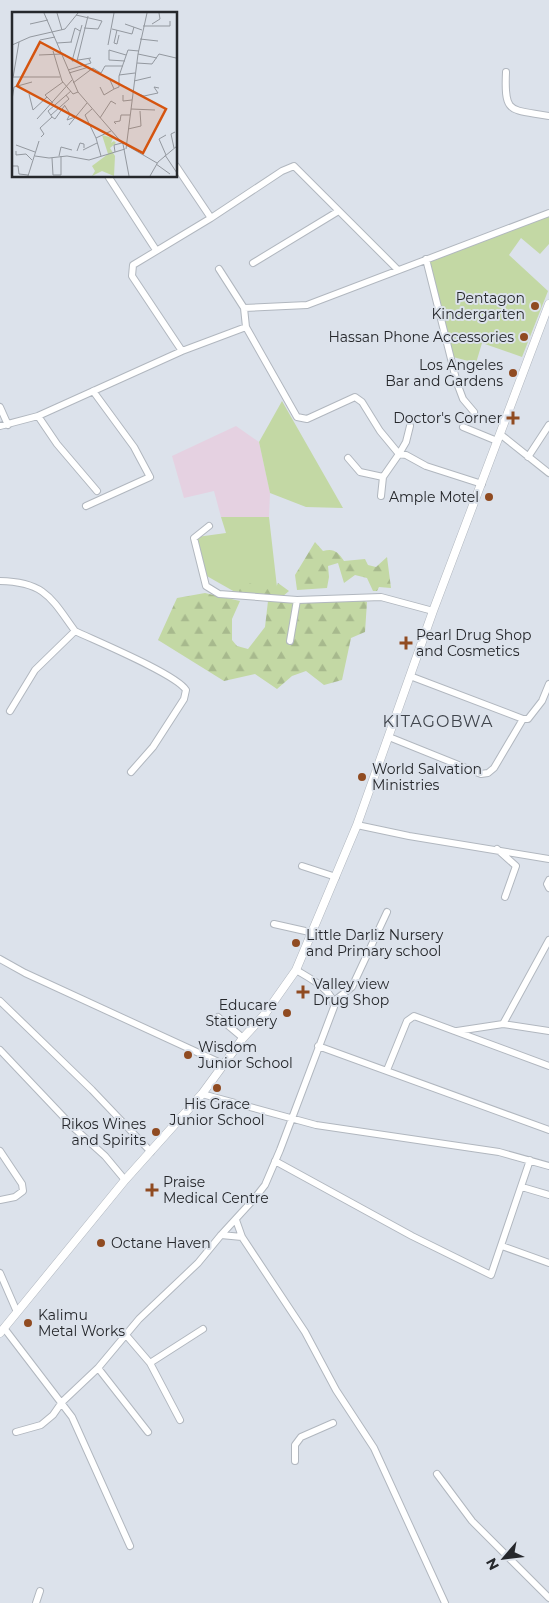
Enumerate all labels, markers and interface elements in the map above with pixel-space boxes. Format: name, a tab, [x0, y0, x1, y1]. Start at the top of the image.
inset map	[12, 12, 178, 178]
place label: Pentagon Kindergarten	[431, 289, 525, 323]
marker: Pentagon Kindergarten	[529, 300, 541, 312]
place label: Hassan Phone Accessories	[328, 328, 514, 346]
marker: Hassan Phone Accessories	[518, 331, 530, 343]
place label: Los Angeles Bar and Gardens	[385, 356, 503, 390]
marker: Los Angeles Bar and Gardens	[507, 367, 519, 379]
place label: Doctor's Corner	[393, 409, 502, 427]
marker: Doctor's Corner	[506, 411, 520, 425]
place label: Ample Motel	[389, 488, 479, 506]
marker: Ample Motel	[483, 491, 495, 503]
place label: Pearl Drug Shop and Cosmetics	[416, 626, 532, 660]
marker: Pearl Drug Shop and Cosmetics	[400, 637, 412, 649]
district label: KITAGOBWA	[382, 712, 494, 731]
place label: World Salvation Ministries	[372, 760, 482, 794]
marker: World Salvation Ministries	[356, 771, 368, 783]
place label: Little Darliz Nursery and Primary school	[306, 926, 444, 960]
marker: Little Darliz Nursery and Primary school	[290, 937, 302, 949]
place label: Valley view Drug Shop	[313, 975, 390, 1009]
marker: Valley view Drug Shop	[297, 986, 309, 998]
place label: Educare Stationery	[205, 996, 277, 1030]
marker: Educare Stationery	[281, 1007, 293, 1019]
place label: Wisdom Junior School	[197, 1038, 293, 1072]
marker: Wisdom Junior School	[182, 1049, 194, 1061]
marker: His Grace Junior School	[211, 1082, 223, 1094]
place label: His Grace Junior School	[169, 1095, 264, 1129]
place label: Rikos Wines and Spirits	[61, 1115, 146, 1149]
marker: Rikos Wines and Spirits	[150, 1126, 162, 1138]
place label: Praise Medical Centre	[163, 1173, 269, 1207]
marker: Praise Medical Centre	[145, 1183, 159, 1197]
place label: Octane Haven	[111, 1234, 211, 1252]
marker: Octane Haven	[95, 1237, 107, 1249]
place label: Kalimu Metal Works	[38, 1306, 125, 1340]
marker: Kalimu Metal Works	[22, 1317, 34, 1329]
north arrow	[479, 1533, 529, 1583]
text: N	[482, 1555, 503, 1573]

